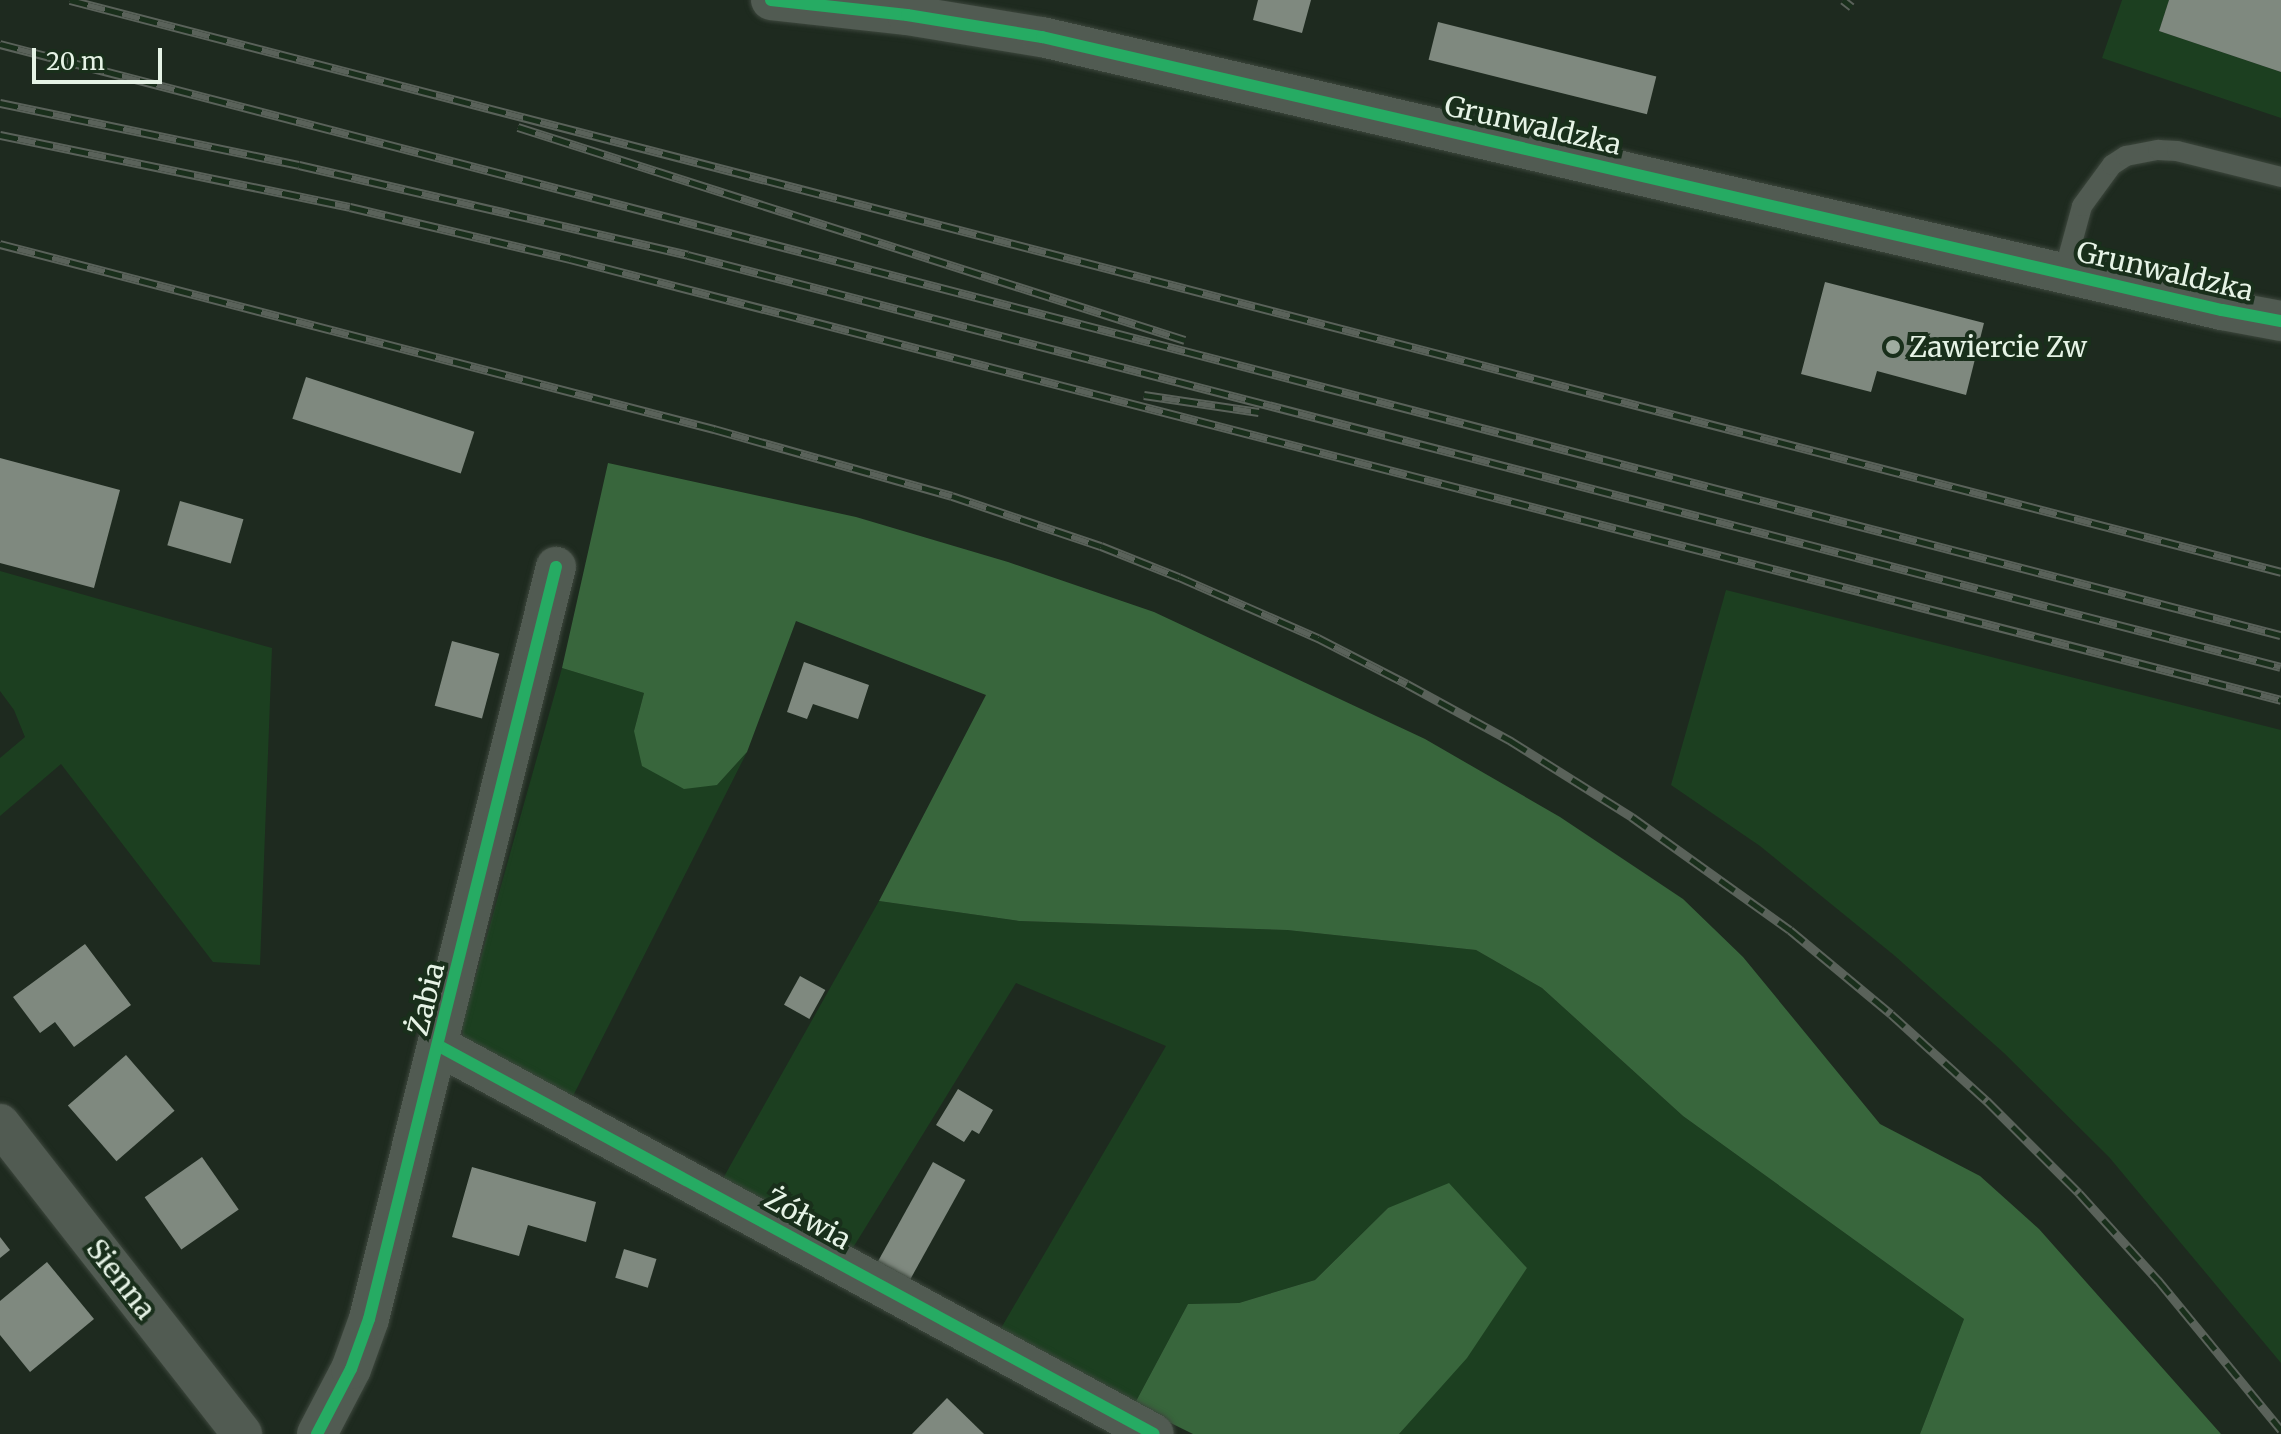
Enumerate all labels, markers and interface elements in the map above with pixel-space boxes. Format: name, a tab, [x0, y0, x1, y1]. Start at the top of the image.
scale bar	[36, 32, 166, 82]
text: 20 m	[46, 46, 105, 77]
street label: Grunwaldzka	[1441, 88, 1625, 162]
street label: Grunwaldzka	[2073, 234, 2257, 308]
place label: Zawiercie Zw	[1909, 330, 2087, 364]
marker: Zawiercie Zw	[1884, 338, 1902, 356]
street label: Żabia	[401, 959, 451, 1039]
street label: Żółwia	[759, 1182, 857, 1256]
street label: Sienna	[79, 1232, 163, 1326]

